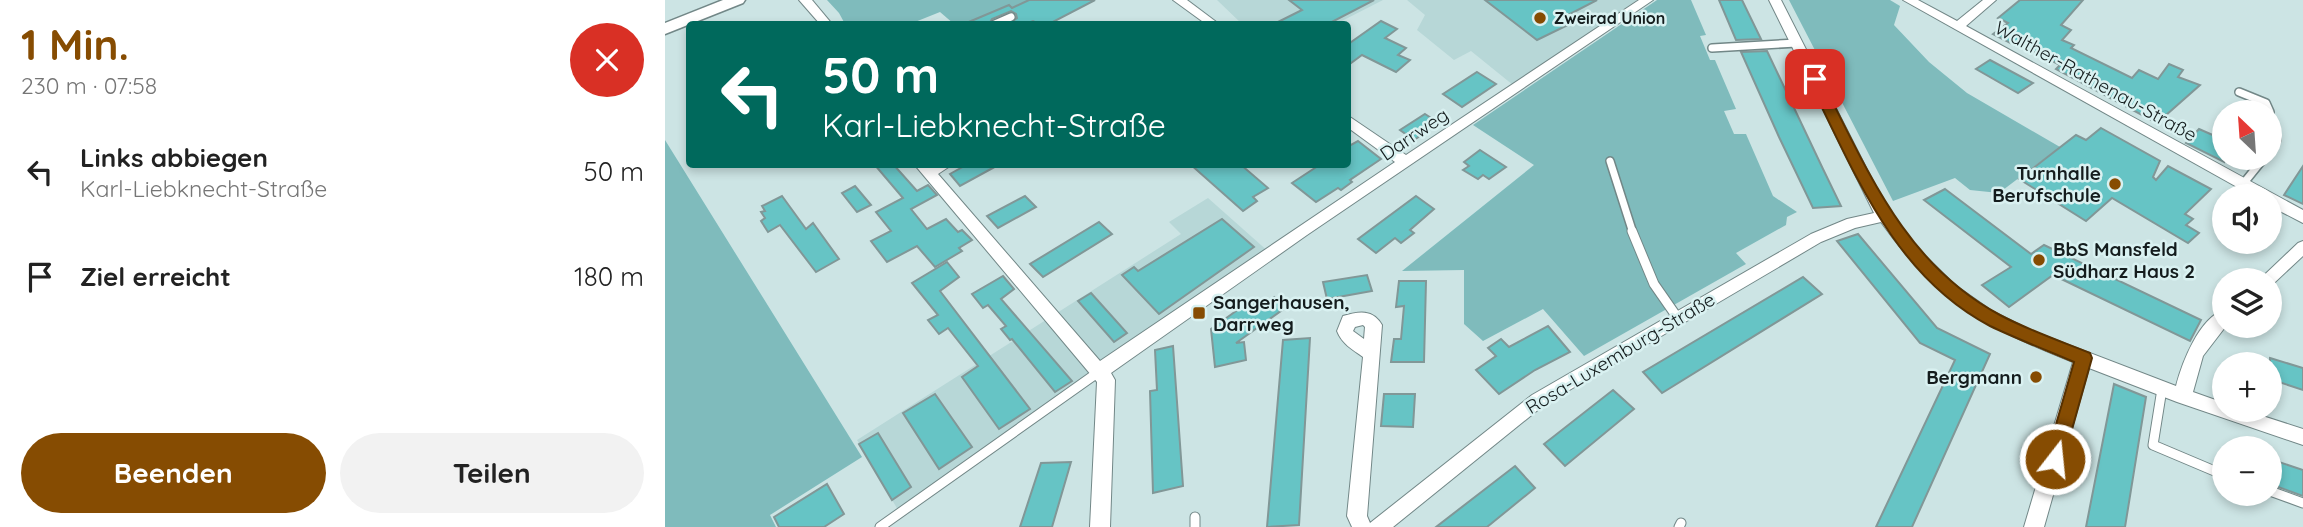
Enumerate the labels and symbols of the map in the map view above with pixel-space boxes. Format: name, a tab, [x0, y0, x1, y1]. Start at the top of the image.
place label: Zweirad Union	[1554, 8, 1665, 28]
marker: Zweirad Union	[1532, 10, 1548, 26]
street label: Walther-Rathenau-Straße	[1991, 15, 2201, 147]
pin	[1785, 49, 1845, 109]
north arrow	[2212, 100, 2282, 170]
street label: Darrweg	[1375, 102, 1453, 166]
place label: Turnhalle Berufschule	[1992, 161, 2101, 207]
marker: Turnhalle Berufschule	[2107, 176, 2123, 192]
place label: BbS Mansfeld Südharz Haus 2	[2053, 237, 2195, 283]
marker: BbS Mansfeld Südharz Haus 2	[2031, 252, 2047, 268]
street label: Rosa-Luxemburg-Straße	[1521, 287, 1719, 419]
place label: Sangerhausen, Darrweg	[1213, 290, 1350, 336]
marker: Sangerhausen, Darrweg	[1191, 305, 1207, 321]
place label: Bergmann	[1926, 365, 2022, 389]
marker: Bergmann	[2028, 369, 2044, 385]
position arrow	[2018, 422, 2092, 496]

